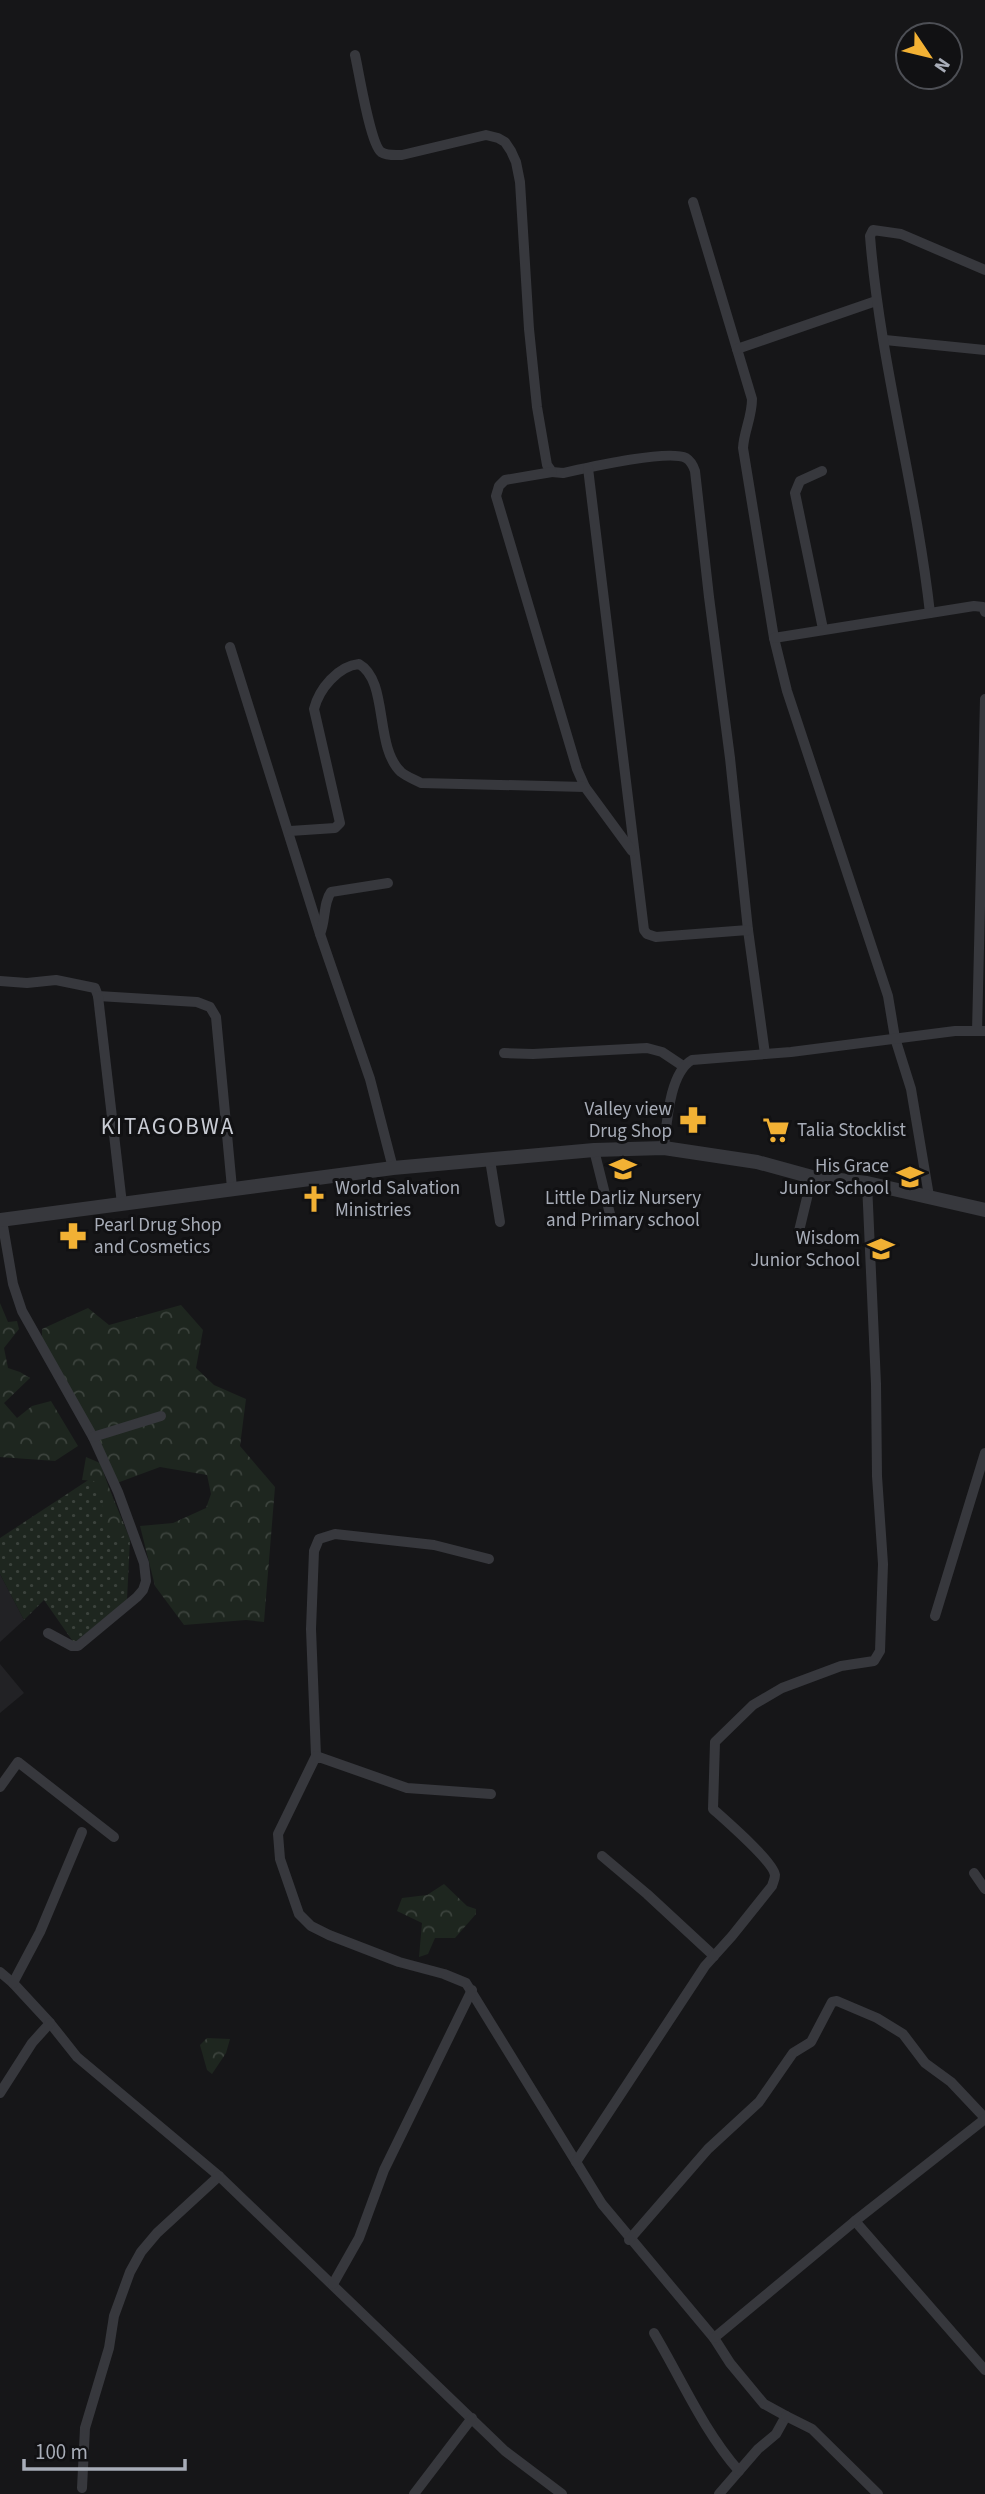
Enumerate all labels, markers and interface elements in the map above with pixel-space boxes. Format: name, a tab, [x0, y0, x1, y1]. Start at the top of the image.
north arrow	[894, 21, 964, 91]
text: N	[927, 52, 956, 78]
place label: Valley view Drug Shop	[584, 1096, 672, 1145]
pharmacy icon: Valley view Drug Shop	[678, 1105, 708, 1135]
district label: KITAGOBWA	[101, 1110, 235, 1143]
supermarket icon: Talia Stocklist	[761, 1115, 791, 1145]
place label: Talia Stocklist	[797, 1117, 907, 1144]
place label: His Grace Junior School	[779, 1153, 889, 1202]
school or university icon: Little Darliz Nursery and Primary school	[608, 1154, 638, 1184]
school or university icon: His Grace Junior School	[895, 1162, 925, 1192]
place label: World Salvation Ministries	[335, 1175, 460, 1224]
church icon: World Salvation Ministries	[299, 1184, 329, 1214]
place label: Little Darliz Nursery and Primary school	[545, 1185, 701, 1234]
place label: Pearl Drug Shop and Cosmetics	[94, 1212, 222, 1261]
pharmacy icon: Pearl Drug Shop and Cosmetics	[58, 1221, 88, 1251]
place label: Wisdom Junior School	[750, 1225, 860, 1274]
school or university icon: Wisdom Junior School	[866, 1234, 896, 1264]
scale bar	[24, 2428, 186, 2472]
text: 100 m	[35, 2437, 88, 2467]

